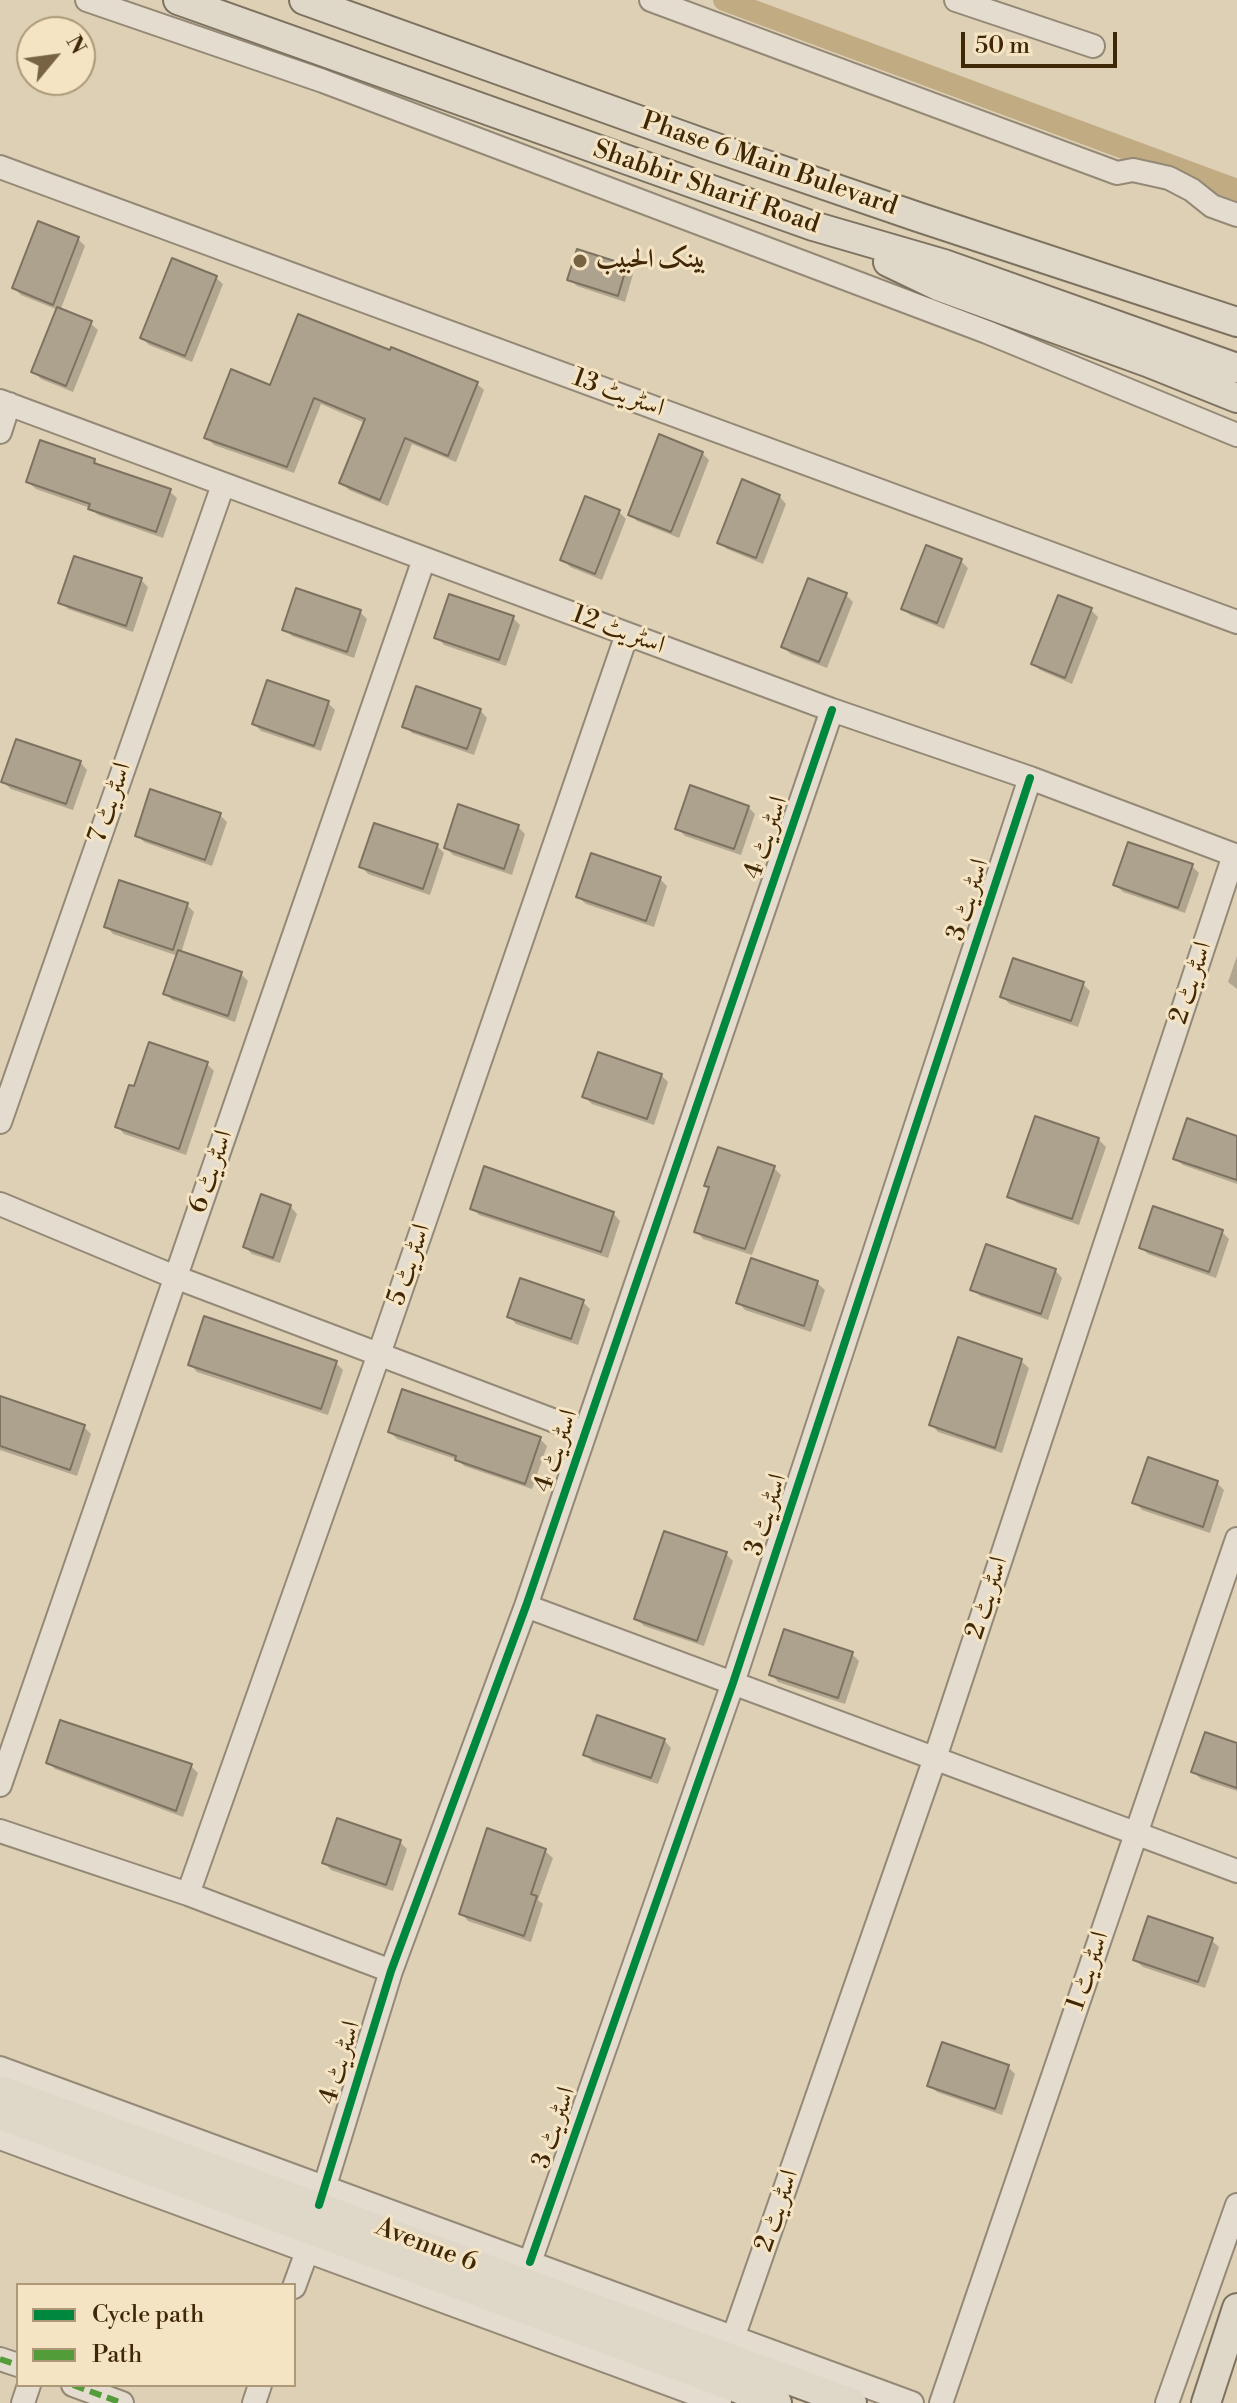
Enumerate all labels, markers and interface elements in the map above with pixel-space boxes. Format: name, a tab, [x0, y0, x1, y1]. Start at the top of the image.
north arrow	[16, 16, 96, 96]
scale bar	[965, 16, 1121, 66]
text: N	[60, 31, 92, 59]
text: 50 m	[975, 31, 1030, 61]
street label: Phase 6 Main Bulevard	[637, 107, 901, 223]
street label: Shabbir Sharif Road	[589, 135, 823, 241]
place label: بينک الحبيب	[596, 245, 706, 277]
marker: بينک الحبيب	[571, 252, 589, 270]
street label: اسٹریٹ 13	[568, 363, 668, 425]
street label: اسٹریٹ 12	[567, 600, 669, 662]
street label: اسٹریٹ 7	[83, 759, 139, 847]
street label: اسٹریٹ 4	[738, 793, 796, 883]
street label: اسٹریٹ 3	[941, 855, 997, 945]
street label: اسٹریٹ 2	[1164, 938, 1220, 1028]
street label: اسٹریٹ 6	[183, 1126, 241, 1218]
street label: اسٹریٹ 5	[382, 1220, 438, 1310]
street label: اسٹریٹ 4	[528, 1406, 586, 1496]
street label: اسٹریٹ 3	[739, 1470, 795, 1560]
street label: اسٹریٹ 2	[960, 1553, 1016, 1643]
street label: اسٹریٹ 1	[1061, 1928, 1117, 2014]
street label: اسٹریٹ 4	[314, 2018, 368, 2108]
street label: اسٹریٹ 3	[527, 2083, 583, 2173]
street label: اسٹریٹ 2	[749, 2166, 807, 2256]
street label: Avenue 6	[371, 2212, 481, 2280]
legend	[16, 2283, 296, 2387]
text: Cycle path	[92, 2300, 204, 2330]
text: Path	[92, 2340, 142, 2370]

